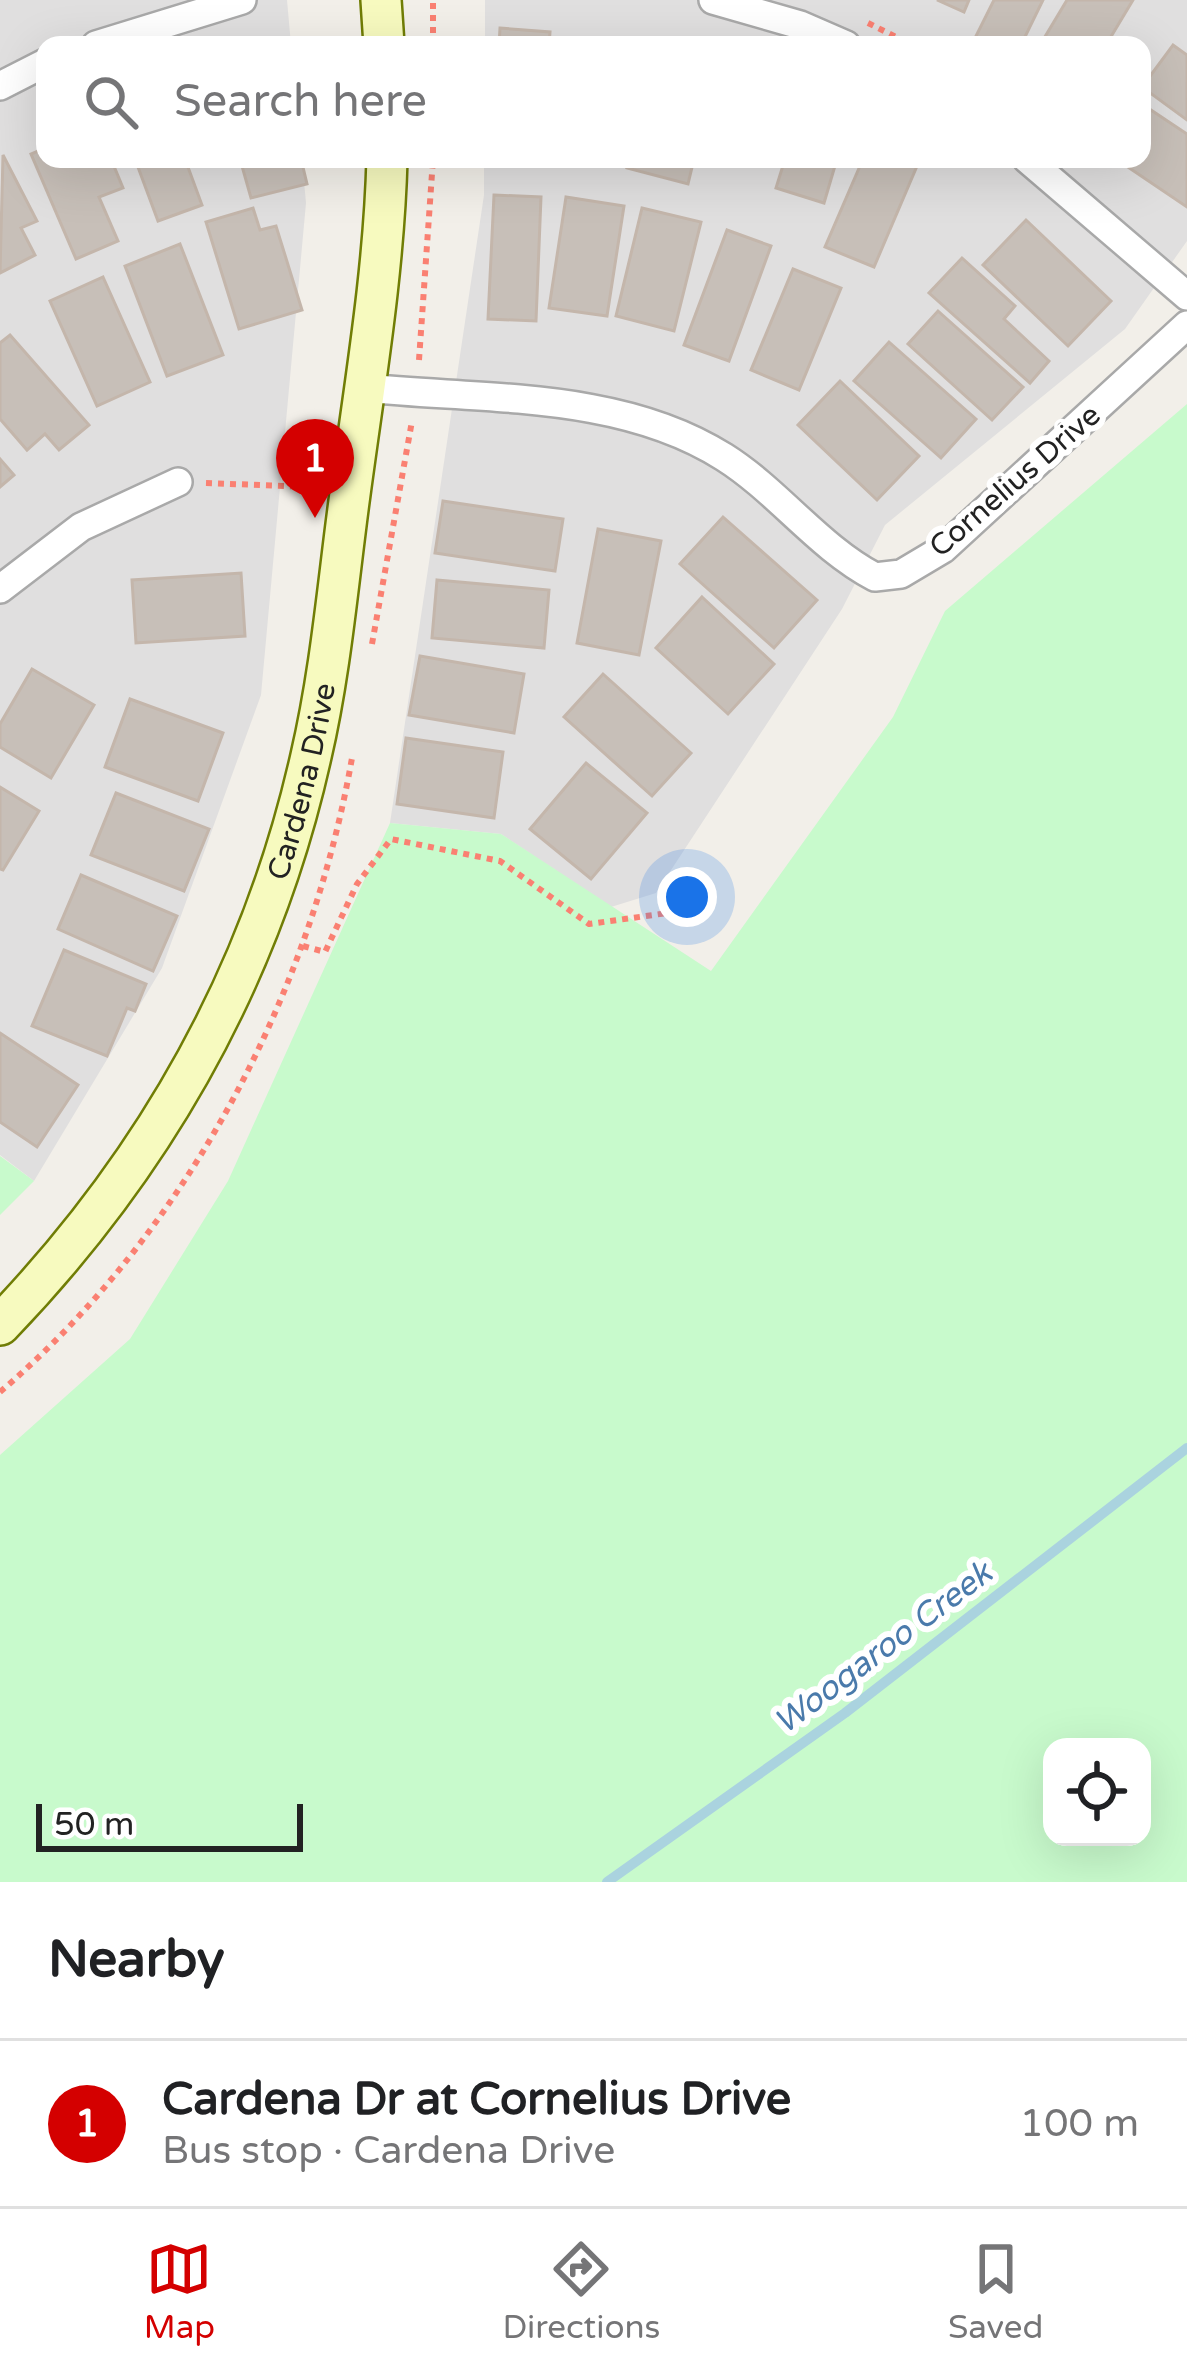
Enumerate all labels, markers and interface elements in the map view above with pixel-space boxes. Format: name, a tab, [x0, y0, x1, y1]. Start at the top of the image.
search box	[36, 36, 1151, 168]
icon: search	[78, 69, 144, 135]
text: Search here	[174, 75, 427, 129]
street label: Cornelius Drive	[922, 397, 1108, 565]
pin: 1	[276, 419, 354, 518]
street label: Cardena Drive	[259, 680, 343, 885]
your location	[657, 867, 717, 927]
water label: Woogaroo Creek	[766, 1552, 1001, 1743]
map controls	[1043, 1738, 1151, 1846]
button: locate	[1043, 1738, 1151, 1846]
scale bar	[36, 1798, 303, 1851]
text: 50 m	[54, 1805, 134, 1844]
text: Nearby	[48, 1929, 225, 1991]
text: Cardena Dr at Cornelius Drive	[162, 2073, 791, 2127]
text: 1	[75, 2100, 99, 2147]
text: 100 m	[1020, 2100, 1139, 2147]
text: Bus stop · Cardena Drive	[162, 2127, 615, 2174]
tab: Map	[144, 2236, 215, 2347]
tab: Directions	[503, 2236, 660, 2347]
tab: Saved	[948, 2236, 1043, 2347]

